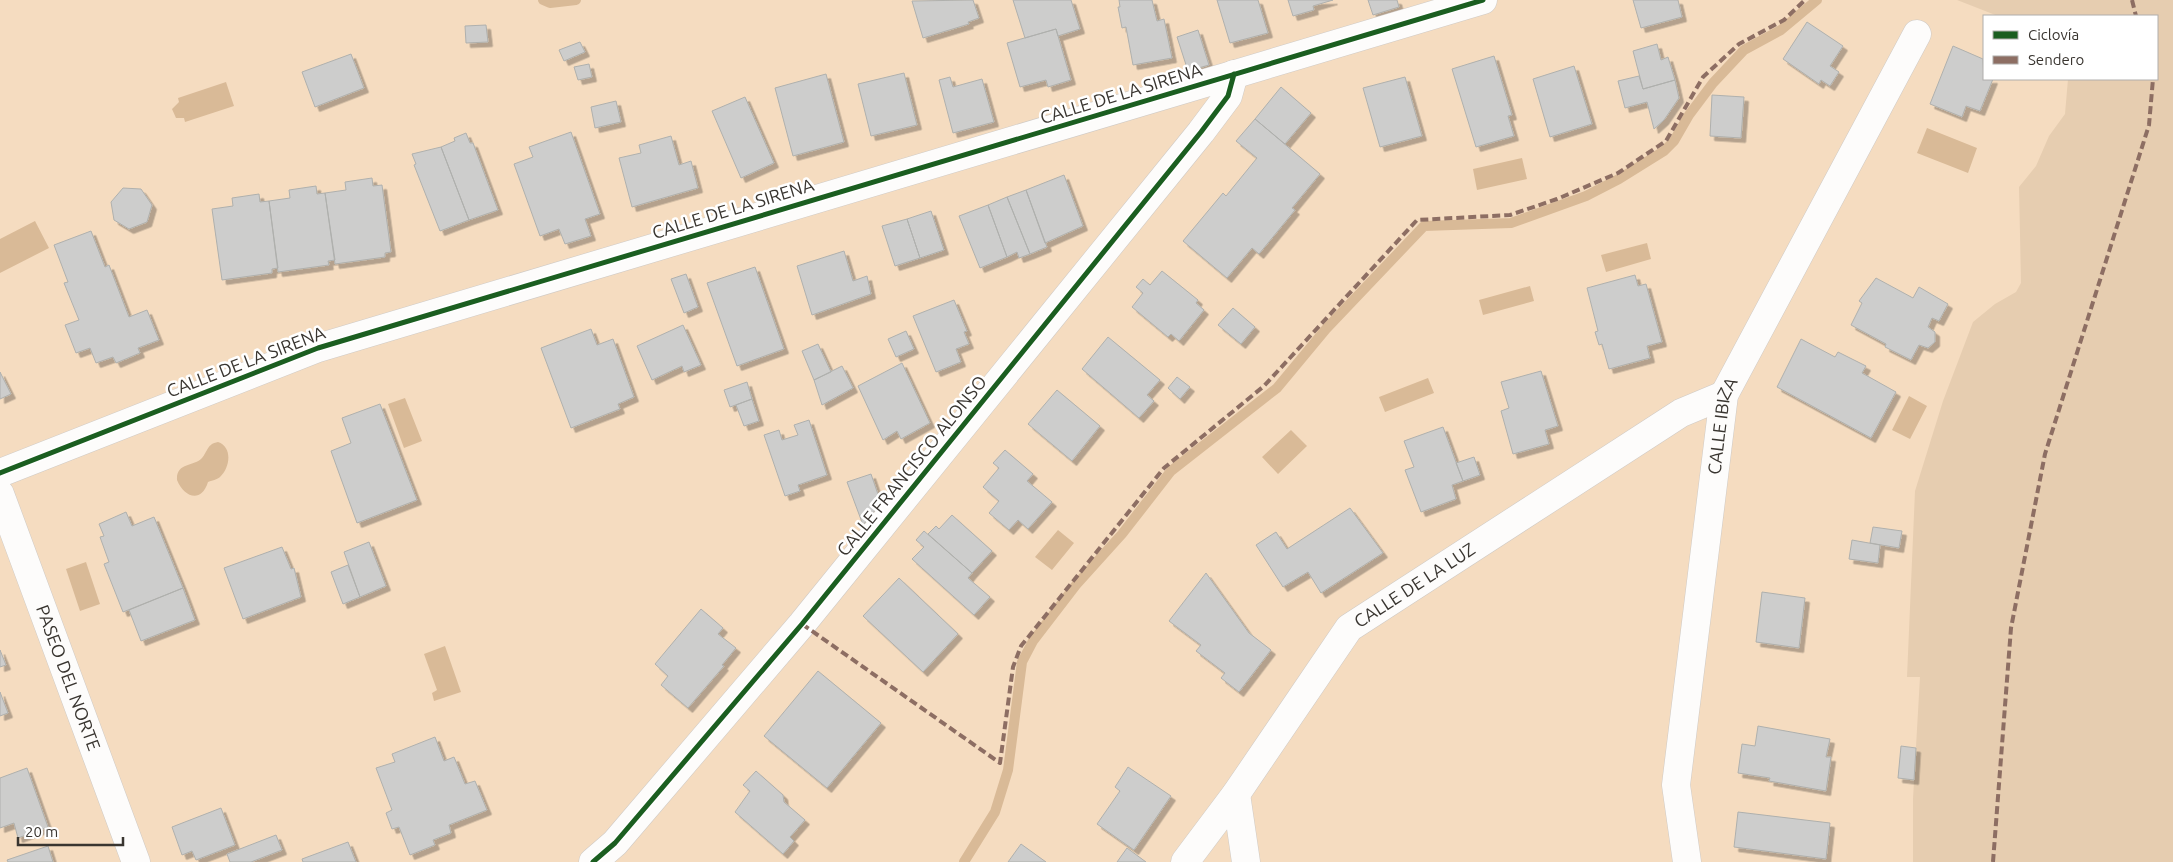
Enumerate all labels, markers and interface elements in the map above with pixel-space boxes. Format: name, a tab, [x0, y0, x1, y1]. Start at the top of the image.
legend	[1983, 15, 2158, 80]
text: Ciclovía	[2028, 26, 2079, 43]
text: Sendero	[2028, 51, 2084, 68]
street label: CALLE DE LA SIRENA	[1037, 59, 1204, 127]
street label: CALLE DE LA SIRENA	[649, 174, 816, 242]
street label: CALLE DE LA SIRENA	[164, 322, 328, 401]
street label: CALLE FRANCISCO ALONSO	[832, 371, 990, 559]
street label: CALLE IBIZA	[1703, 373, 1741, 476]
street label: CALLE DE LA LUZ	[1350, 538, 1478, 631]
street label: PASEO DEL NORTE	[33, 602, 105, 753]
scale bar	[18, 814, 122, 846]
text: 20 m	[25, 823, 58, 840]

